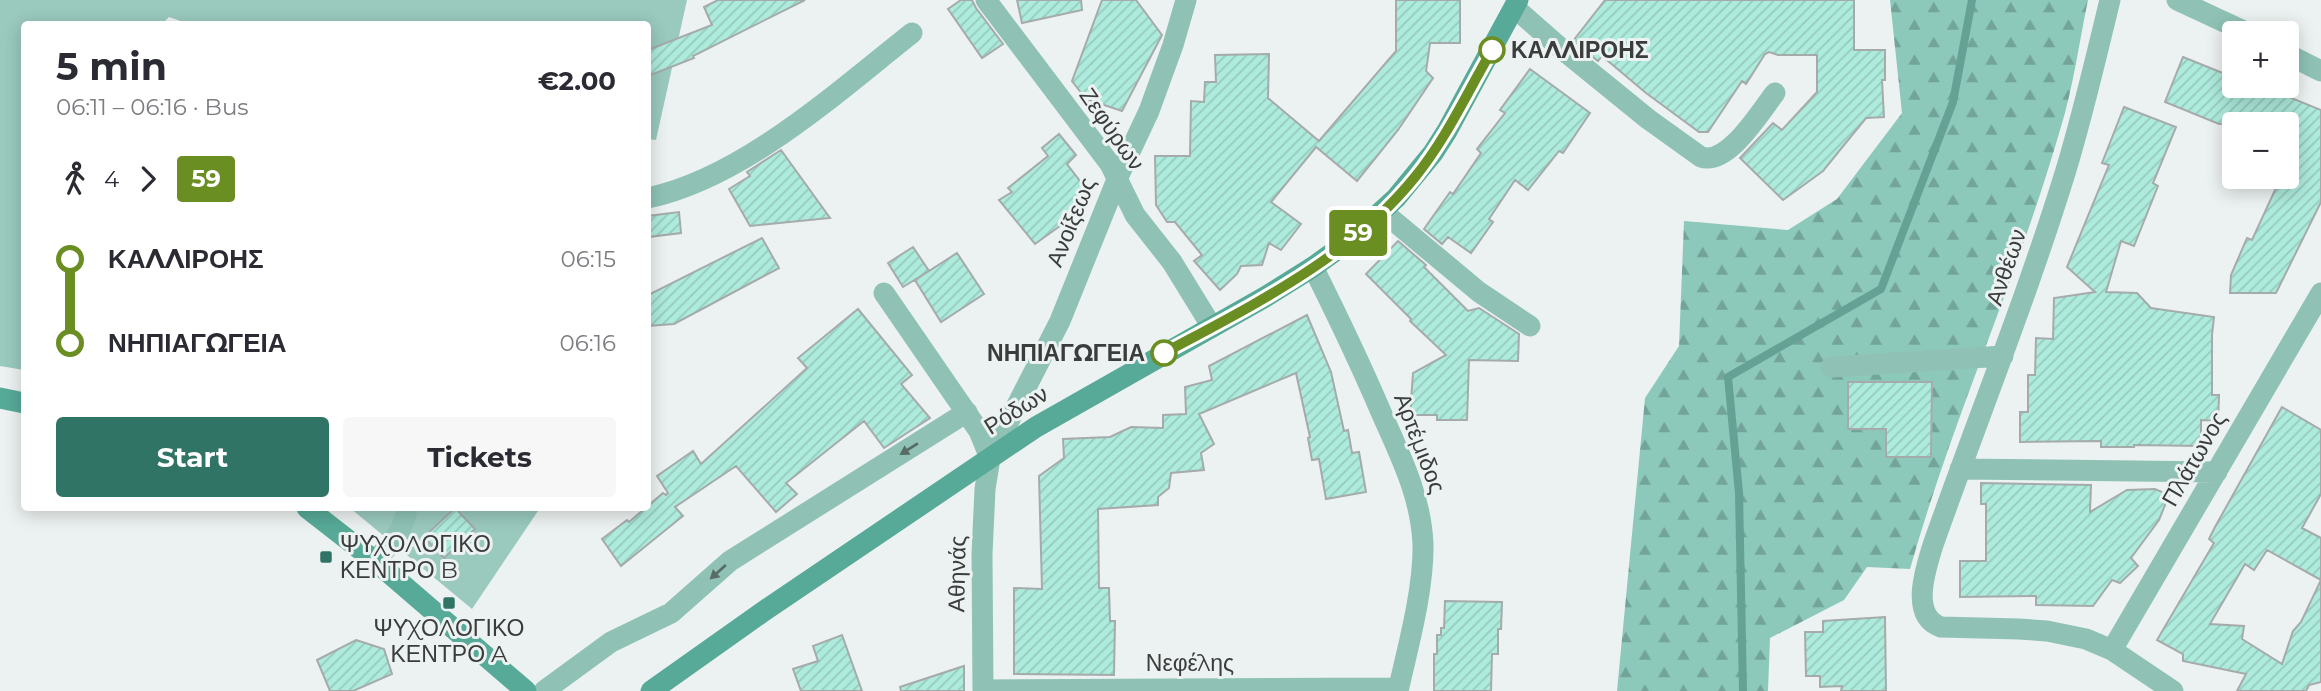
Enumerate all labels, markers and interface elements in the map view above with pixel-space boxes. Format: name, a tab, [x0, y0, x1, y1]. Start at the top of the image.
map controls	[2222, 21, 2299, 189]
button: +	[2222, 21, 2299, 98]
place label: ΚΑΛΛΙΡΟΗΣ	[1511, 36, 1649, 64]
marker: ΚΑΛΛΙΡΟΗΣ	[1479, 37, 1505, 63]
text: 5 min	[56, 43, 167, 90]
text: €2.00	[538, 65, 616, 97]
street label: Ζεφύρων	[1073, 82, 1151, 176]
text: 06:11 – 06:16 · Bus	[56, 93, 249, 121]
button: −	[2222, 112, 2299, 189]
icon: walk	[56, 160, 94, 198]
icon: forward	[129, 160, 167, 198]
text: 59	[191, 164, 221, 193]
text: 4	[104, 165, 119, 193]
street label: Ανοίξεως	[1040, 173, 1102, 271]
line badge: 59	[1326, 210, 1390, 256]
text: 59	[1343, 218, 1373, 247]
street label: Ανθέων	[1980, 225, 2032, 309]
text: ΚΑΛΛΙΡΟΗΣ	[108, 243, 264, 275]
text: 06:15	[561, 245, 616, 273]
text: ΝΗΠΙΑΓΩΓΕΙΑ	[108, 327, 286, 359]
text: 06:16	[560, 329, 616, 357]
place label: ΝΗΠΙΑΓΩΓΕΙΑ	[987, 339, 1145, 367]
marker: ΝΗΠΙΑΓΩΓΕΙΑ	[1151, 340, 1177, 366]
street label: Ρόδων	[979, 379, 1053, 441]
street label: Αρτέμιδος	[1388, 389, 1452, 497]
street label: Πλάτωνος	[2156, 407, 2232, 511]
button: Start	[56, 417, 329, 497]
button: Tickets	[343, 417, 616, 497]
one-way arrow	[899, 442, 919, 455]
place label: ΨΥΧΟΛΟΓΙΚΟ ΚΕΝΤΡΟ B	[340, 530, 491, 584]
street label: Αθηνάς	[942, 535, 972, 613]
marker: ΨΥΧΟΛΟΓΙΚΟ ΚΕΝΤΡΟ B	[318, 549, 334, 565]
one-way arrow	[709, 563, 726, 579]
marker: ΨΥΧΟΛΟΓΙΚΟ ΚΕΝΤΡΟ A	[441, 595, 457, 611]
place label: ΨΥΧΟΛΟΓΙΚΟ ΚΕΝΤΡΟ A	[374, 614, 524, 668]
street label: Νεφέλης	[1146, 649, 1234, 677]

